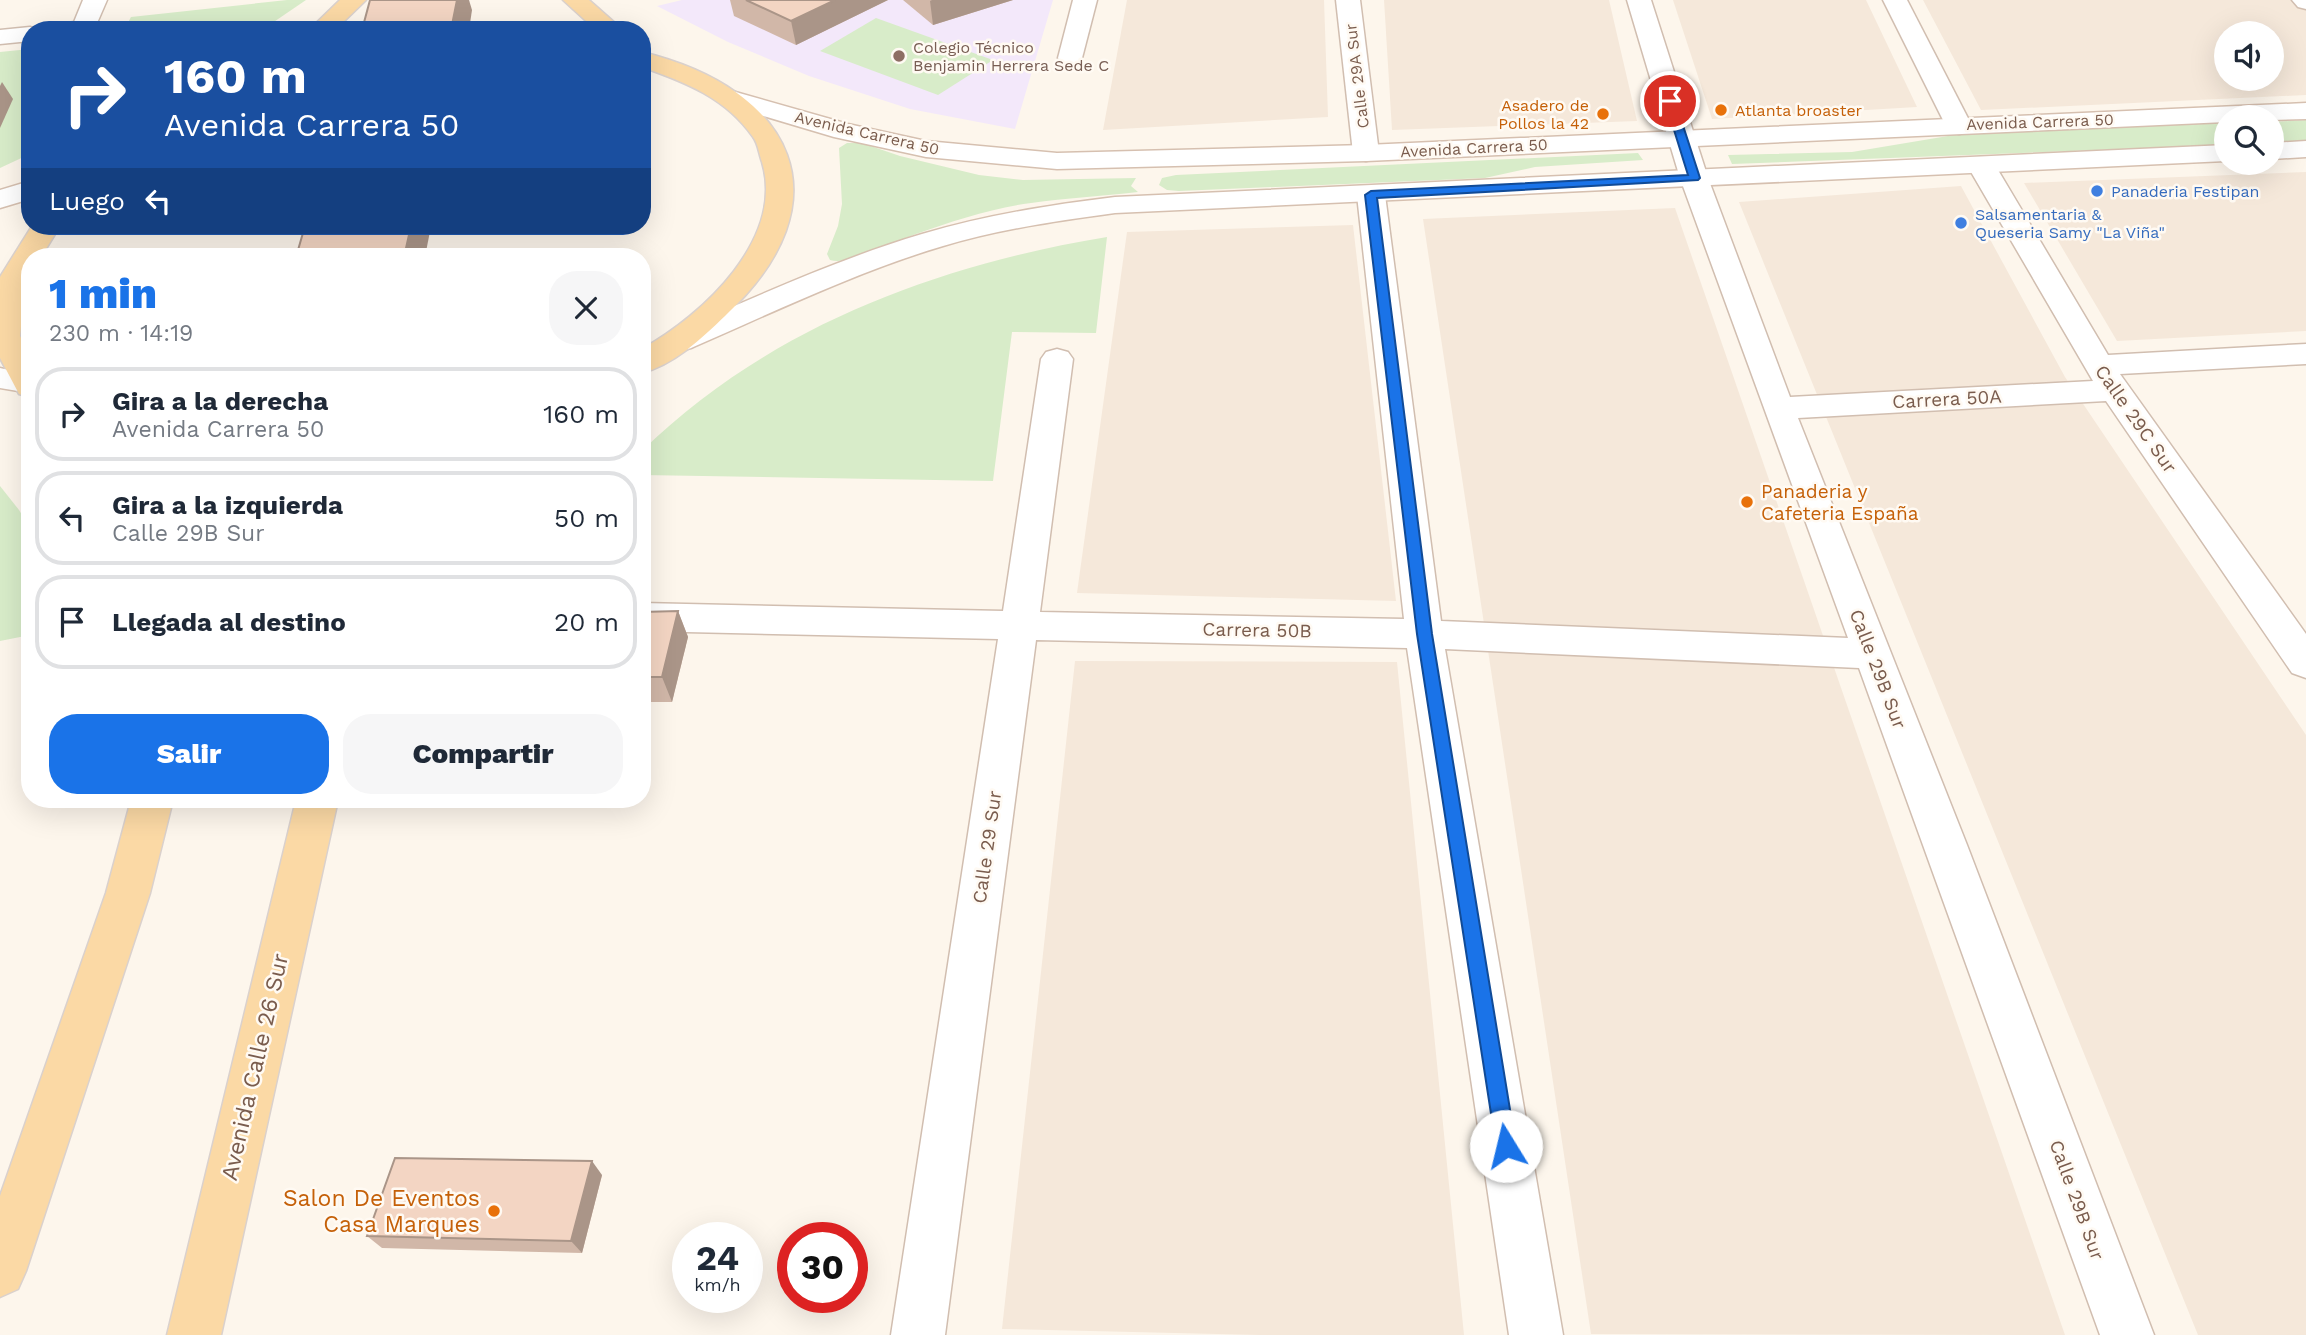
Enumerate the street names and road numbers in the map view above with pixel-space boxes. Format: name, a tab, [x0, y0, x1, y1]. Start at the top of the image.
street label: Calle 29A Sur	[1341, 22, 1373, 130]
street label: Avenida Carrera 50	[793, 107, 941, 159]
street label: Avenida Carrera 50	[1966, 110, 2114, 134]
street label: Avenida Carrera 50	[1400, 135, 1548, 161]
street label: Calle 29C Sur	[2090, 360, 2182, 478]
street label: Carrera 50A	[1892, 385, 2003, 413]
street label: Calle 29B Sur	[1845, 606, 1911, 732]
street label: Carrera 50B	[1202, 618, 1312, 642]
street label: Calle 29 Sur	[968, 789, 1006, 905]
street label: Avenida Calle 26 Sur	[216, 951, 294, 1183]
street label: Calle 29B Sur	[2045, 1137, 2109, 1263]

